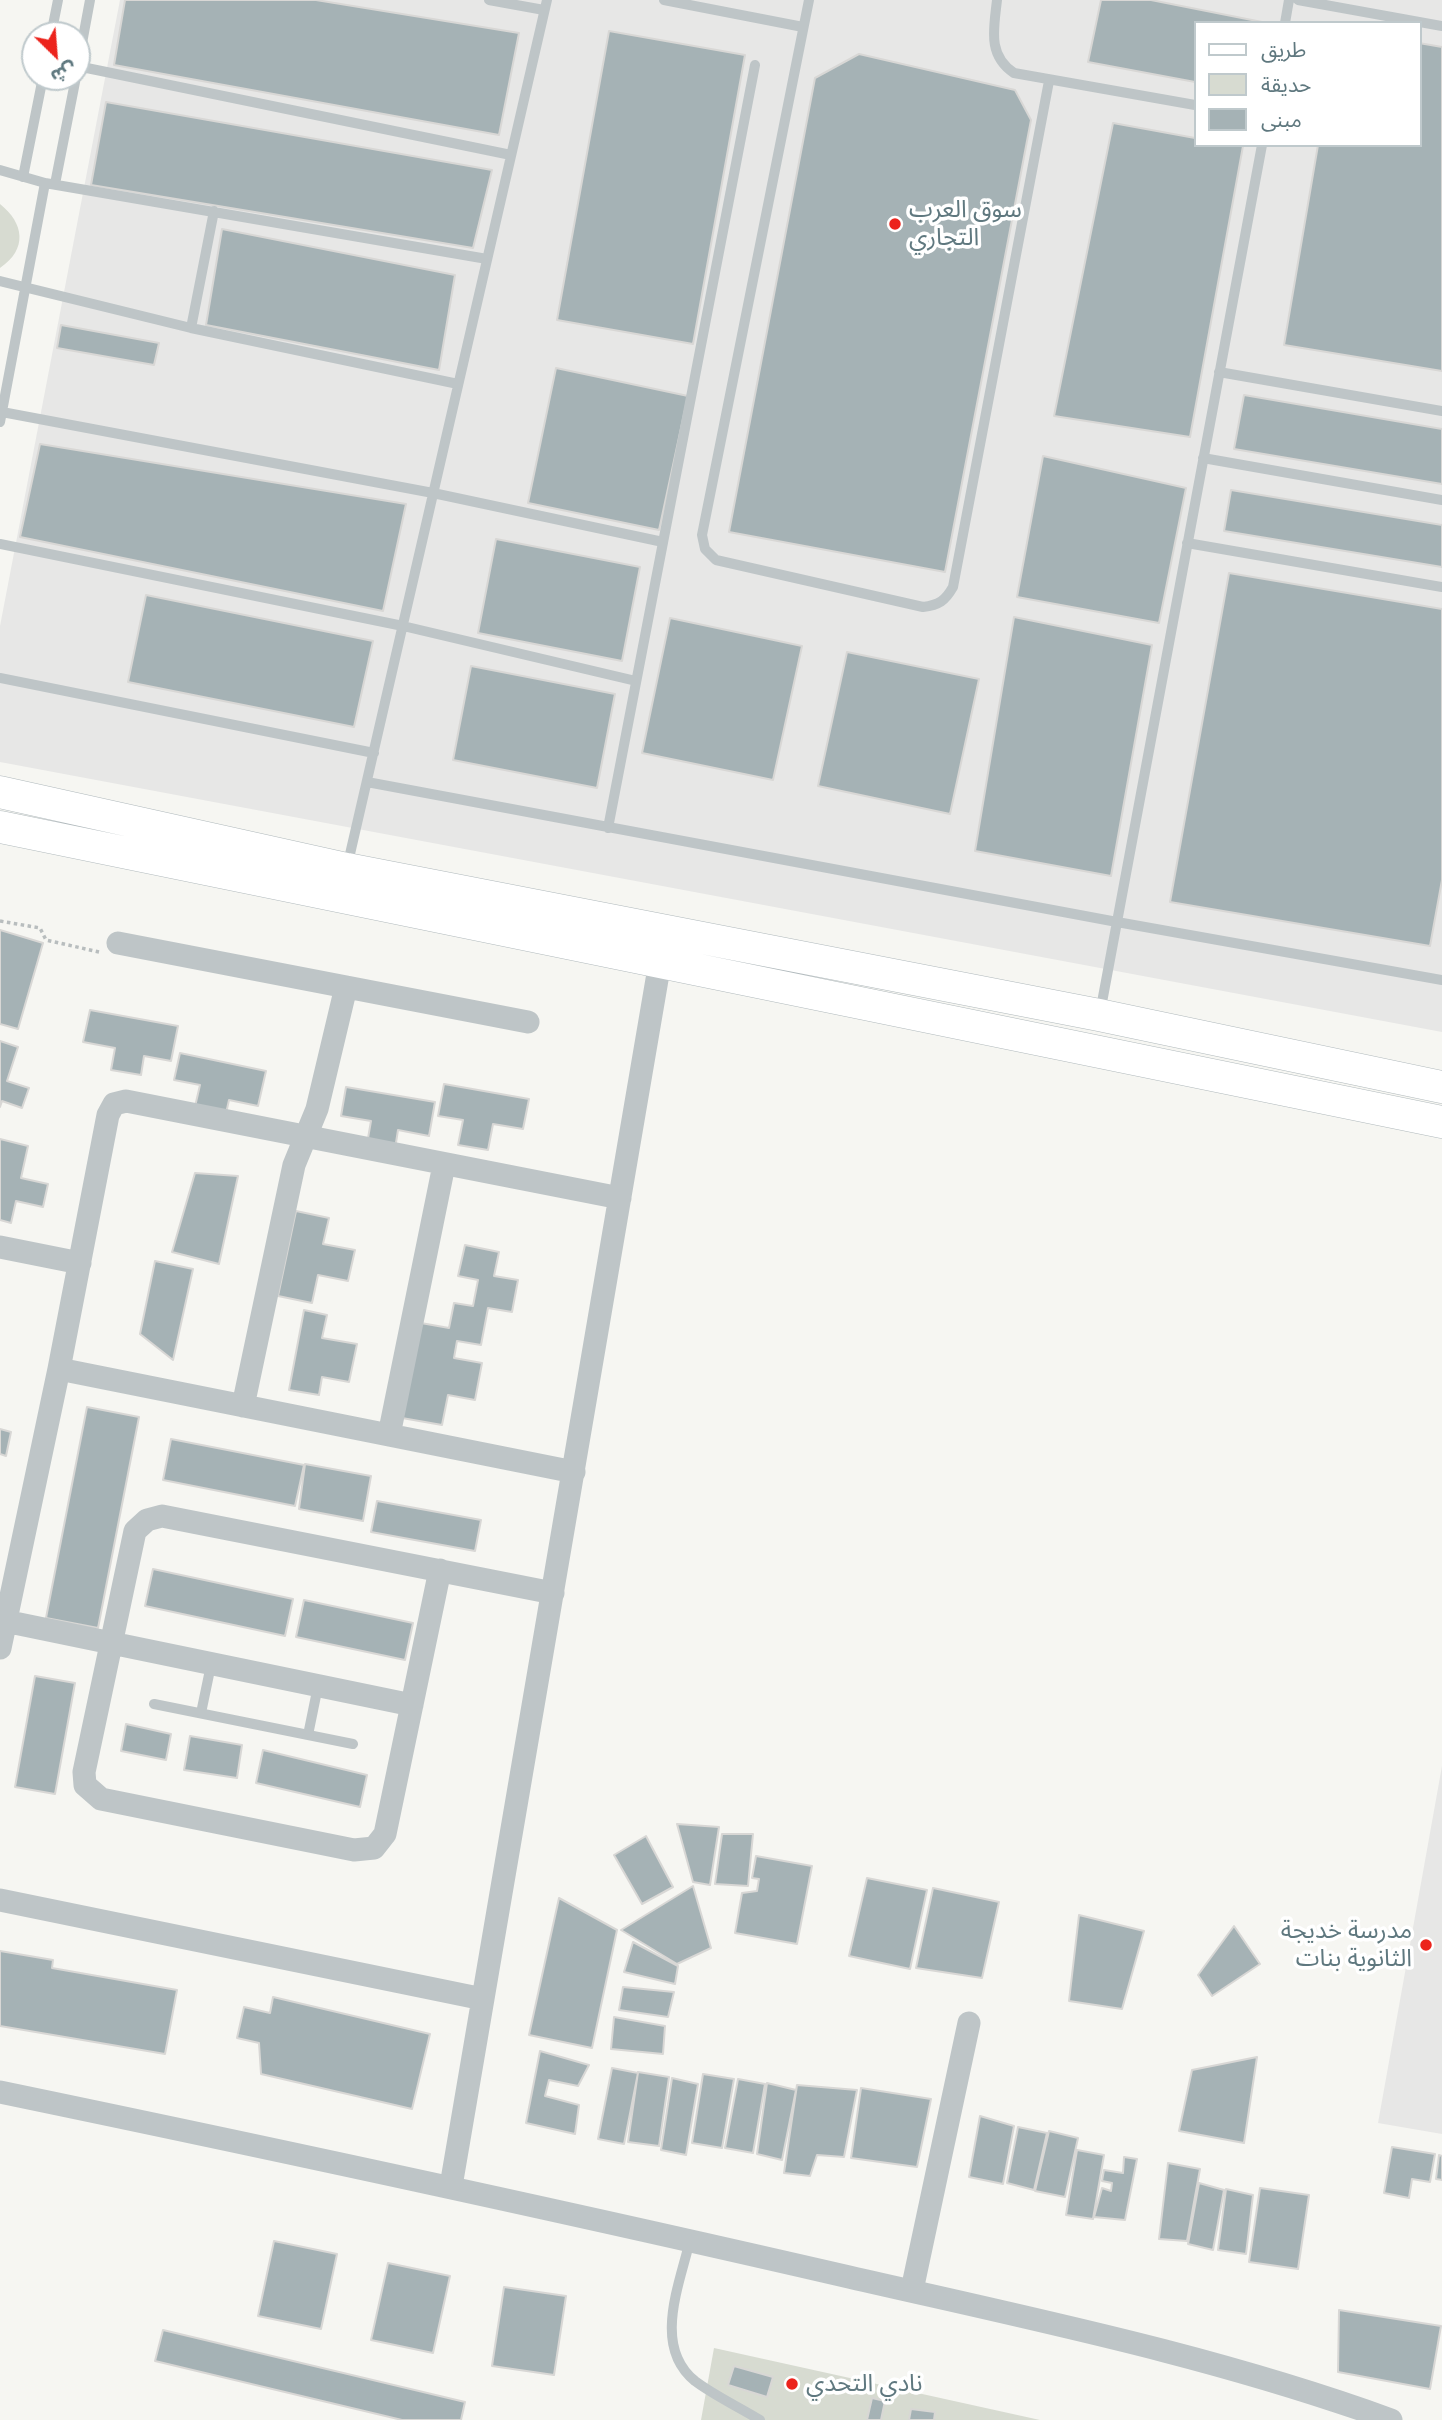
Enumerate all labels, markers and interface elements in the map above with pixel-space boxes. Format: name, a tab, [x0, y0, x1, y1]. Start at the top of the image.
north arrow	[21, 21, 91, 91]
legend	[1194, 21, 1421, 147]
text: طريق	[1261, 35, 1306, 63]
text: ش	[47, 56, 81, 91]
text: حديقة	[1261, 70, 1311, 98]
text: مبنى	[1261, 105, 1302, 133]
place label: سوق العرب التجاري	[909, 196, 1022, 252]
marker: سوق العرب التجاري	[887, 216, 903, 232]
place label: مدرسة خديجة الثانوية بنات	[1281, 1917, 1412, 1973]
marker: مدرسة خديجة الثانوية بنات	[1418, 1937, 1434, 1953]
place label: نادي التحدي	[806, 2370, 923, 2398]
marker: نادي التحدي	[784, 2376, 800, 2392]

